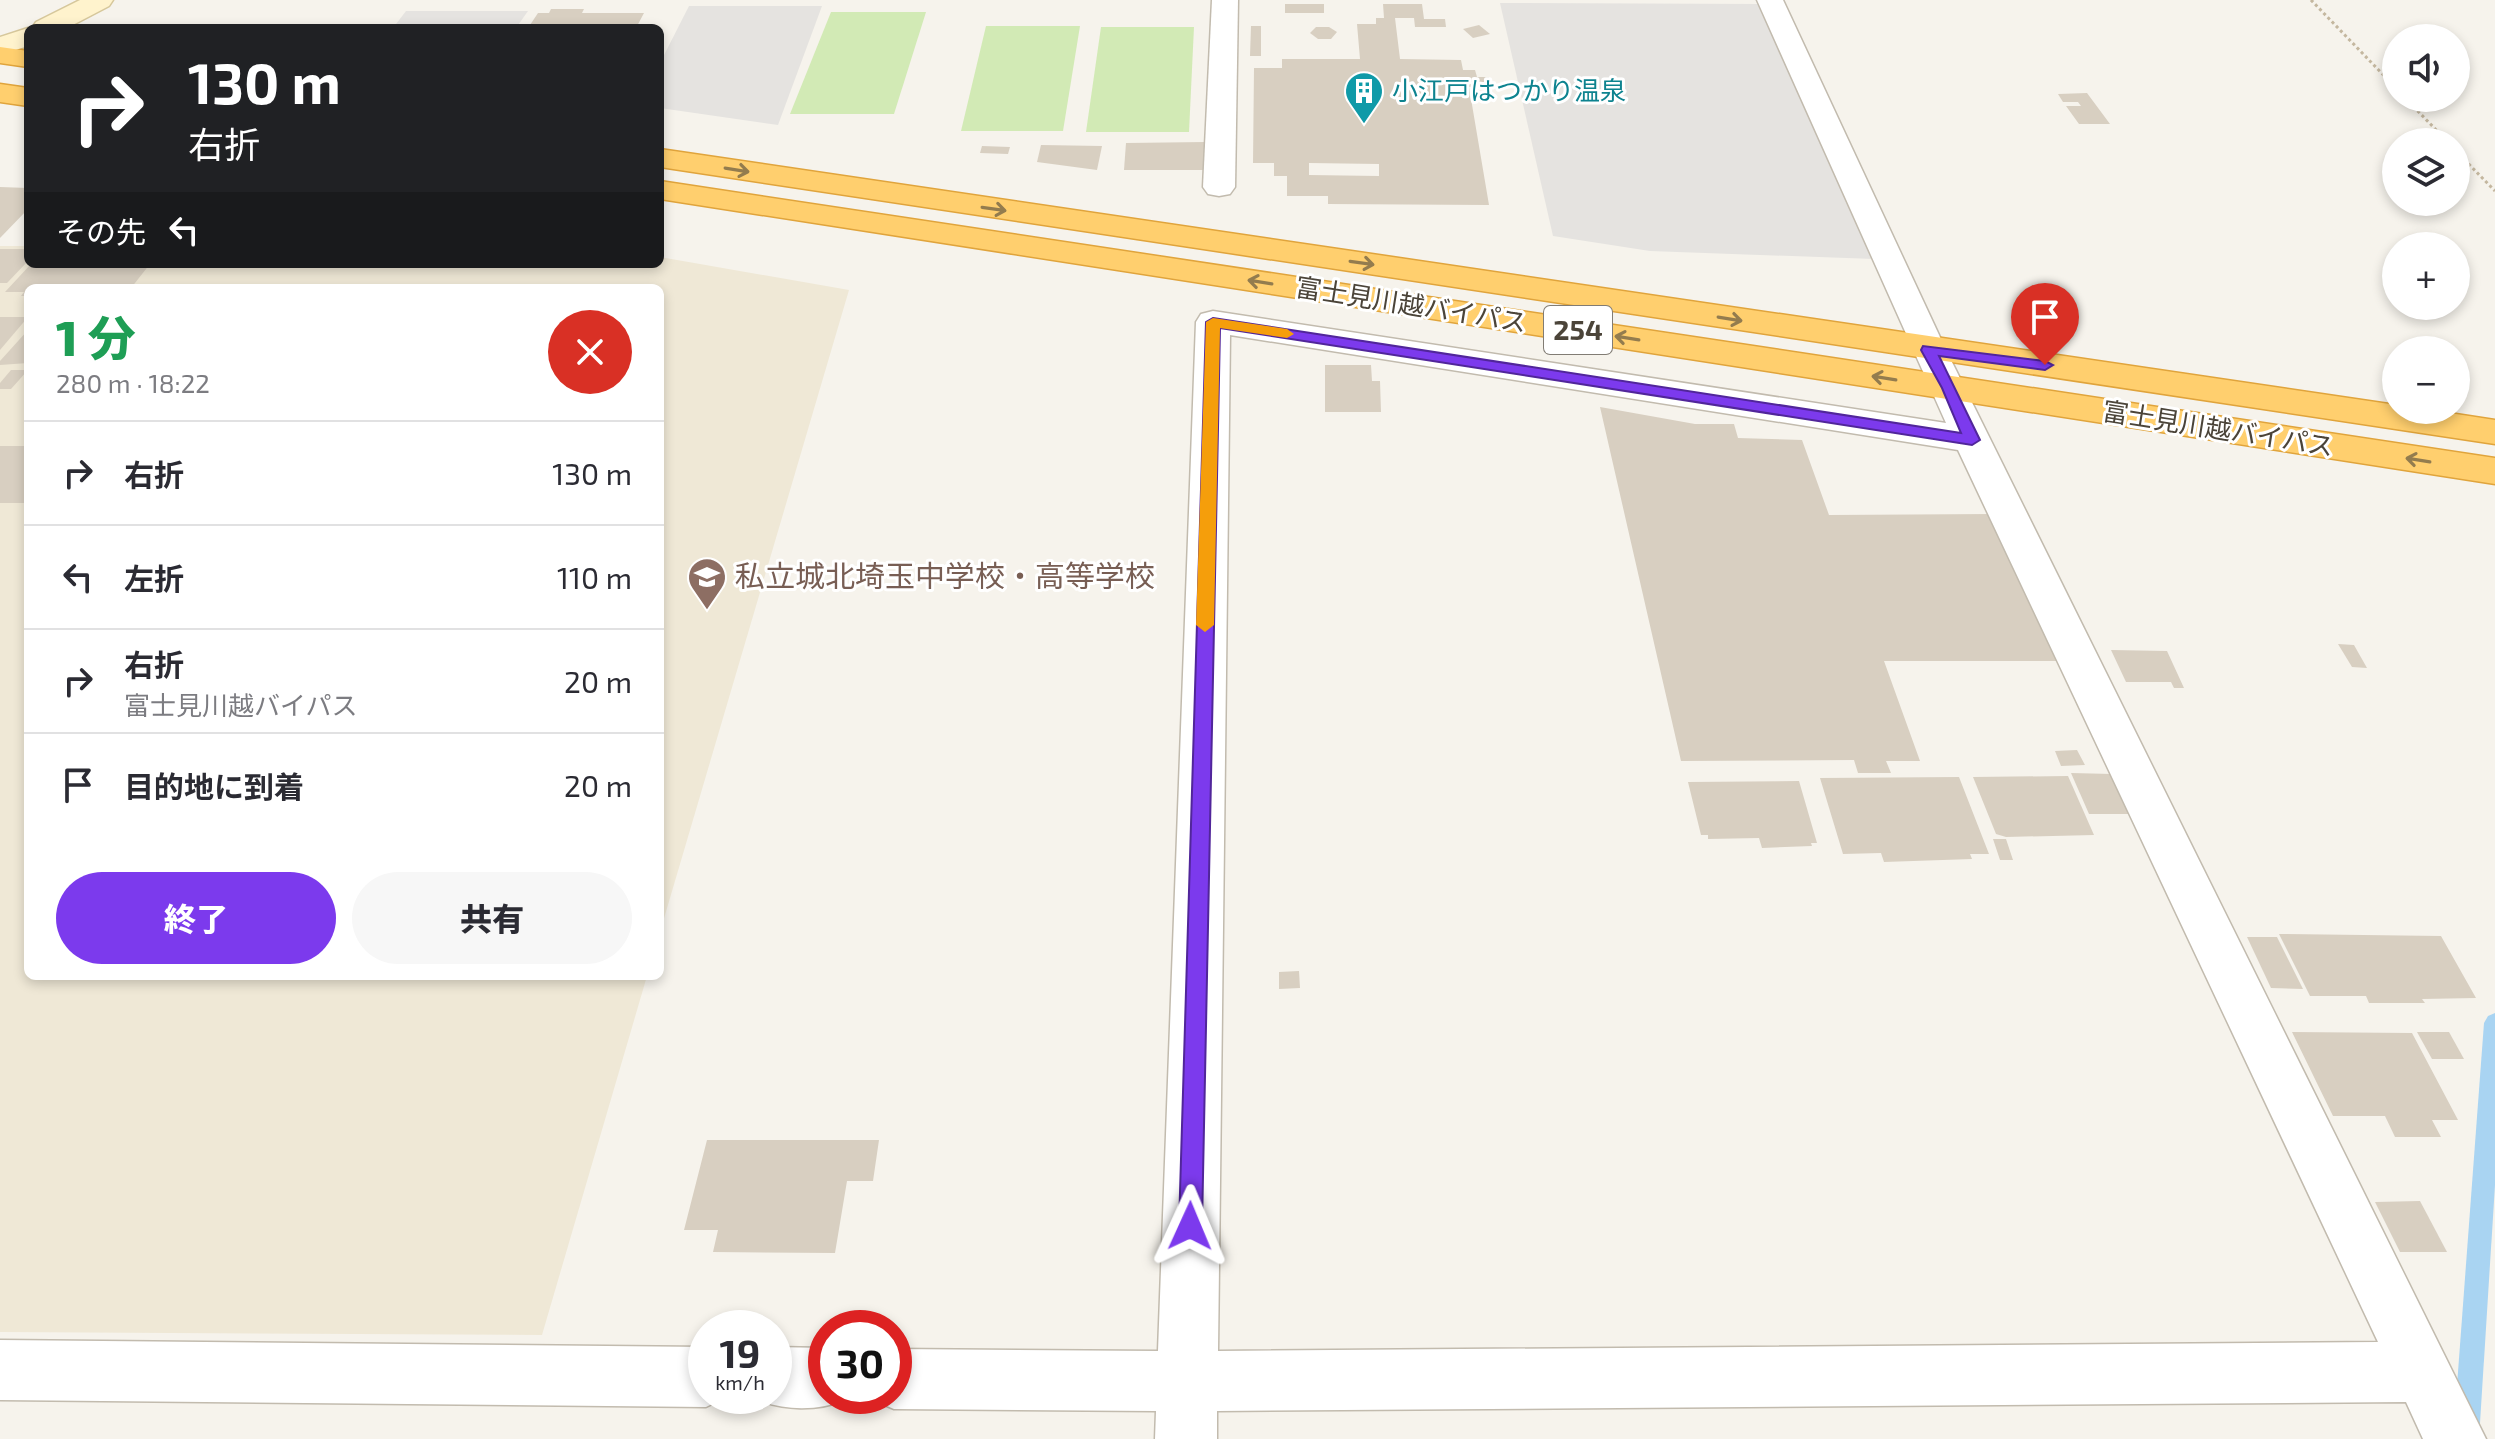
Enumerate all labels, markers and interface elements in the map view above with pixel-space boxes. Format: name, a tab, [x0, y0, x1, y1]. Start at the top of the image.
map controls	[2382, 24, 2470, 424]
button: sound	[2382, 24, 2470, 112]
text: 130 m	[188, 48, 341, 115]
icon: right	[56, 56, 160, 160]
building icon: 小江戸はつかり温泉	[1343, 70, 1385, 125]
place label: 小江戸はつかり温泉	[1392, 74, 1626, 105]
text: 右折	[188, 122, 260, 165]
button: layers	[2382, 128, 2470, 216]
one-way arrow	[724, 163, 749, 178]
one-way arrow	[981, 202, 1006, 217]
icon: left	[162, 208, 206, 252]
text: その先	[56, 213, 146, 249]
button: +	[2382, 232, 2470, 320]
one-way arrow	[1349, 256, 1374, 271]
street label: 富士見川越バイパス	[1294, 270, 1529, 337]
one-way arrow	[1247, 273, 1273, 288]
pin	[2011, 283, 2079, 365]
icon: arrive	[2023, 295, 2067, 339]
road number: 254	[1544, 306, 1612, 354]
text: 1 分	[56, 308, 136, 366]
button: close	[548, 310, 632, 394]
one-way arrow	[1717, 312, 1742, 327]
one-way arrow	[1615, 330, 1640, 345]
button: −	[2382, 336, 2470, 424]
text: 280 m · 18:22	[56, 367, 210, 398]
one-way arrow	[1872, 369, 1897, 384]
street label: 富士見川越バイパス	[2101, 394, 2336, 461]
icon: right	[56, 451, 100, 495]
one-way arrow	[2406, 452, 2431, 467]
text: 130 m	[552, 455, 632, 491]
text: 右折	[124, 456, 184, 492]
icon: left	[56, 555, 100, 599]
school or university icon: 私立城北埼玉中学校・高等学校	[686, 556, 728, 611]
place label: 私立城北埼玉中学校・高等学校	[735, 557, 1155, 593]
text: 110 m	[557, 559, 632, 595]
text: 左折	[124, 560, 184, 596]
text: 右折	[124, 646, 184, 682]
icon: right	[56, 659, 100, 703]
text: 20 m	[564, 663, 632, 699]
text: 富士見川越バイパス	[124, 689, 357, 720]
icon: arrive	[56, 763, 100, 807]
text: 20 m	[564, 767, 632, 803]
text: 目的地に到着	[124, 768, 304, 804]
button: 終了	[56, 872, 336, 964]
button: 共有	[352, 872, 632, 964]
position arrow	[1148, 1184, 1232, 1268]
speed limit sign: 30	[808, 1310, 912, 1414]
text: 19	[720, 1328, 760, 1376]
text: km/h	[715, 1370, 765, 1394]

